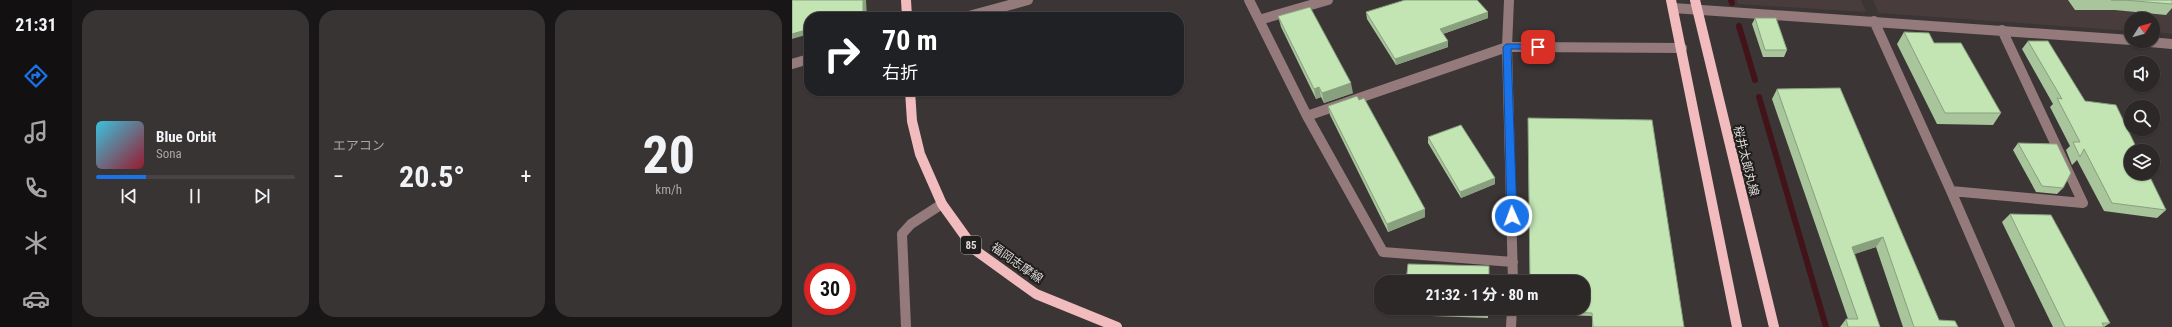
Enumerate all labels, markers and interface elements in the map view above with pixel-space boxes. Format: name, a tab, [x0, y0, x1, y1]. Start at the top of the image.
north arrow	[2124, 12, 2160, 48]
map controls	[2124, 12, 2160, 180]
text: 21:31	[15, 14, 57, 35]
text: 70 m	[882, 24, 938, 57]
icon: right	[816, 28, 868, 80]
pin	[1521, 30, 1555, 64]
icon: arrive	[1527, 36, 1549, 58]
button: sound	[2124, 56, 2160, 92]
icon: directions	[22, 62, 50, 90]
text: 右折	[882, 62, 918, 83]
button: search	[2124, 100, 2160, 136]
icon: music	[22, 118, 50, 146]
street label: 桜井太郎丸線	[1730, 124, 1762, 198]
text: 20	[642, 125, 695, 186]
text: Blue Orbit	[156, 128, 216, 146]
text: エアコン	[333, 138, 385, 153]
button: layers	[2124, 144, 2160, 180]
text: Sona	[156, 146, 182, 161]
text: 20.5°	[399, 159, 465, 194]
text: −	[333, 164, 344, 189]
text: +	[520, 164, 531, 189]
icon: phone	[22, 174, 50, 202]
text: km/h	[655, 182, 682, 197]
icon: previous	[118, 185, 140, 207]
icon: pause	[184, 185, 206, 207]
icon: next	[251, 185, 273, 207]
position arrow	[1491, 195, 1533, 237]
icon: climate	[22, 229, 50, 257]
road number: 85	[961, 236, 981, 254]
street label: 福岡志摩線	[988, 240, 1046, 286]
speed limit sign: 30	[804, 263, 856, 315]
icon: car	[22, 285, 50, 313]
text: 21:32 · 1 分 · 80 m	[1426, 286, 1538, 304]

